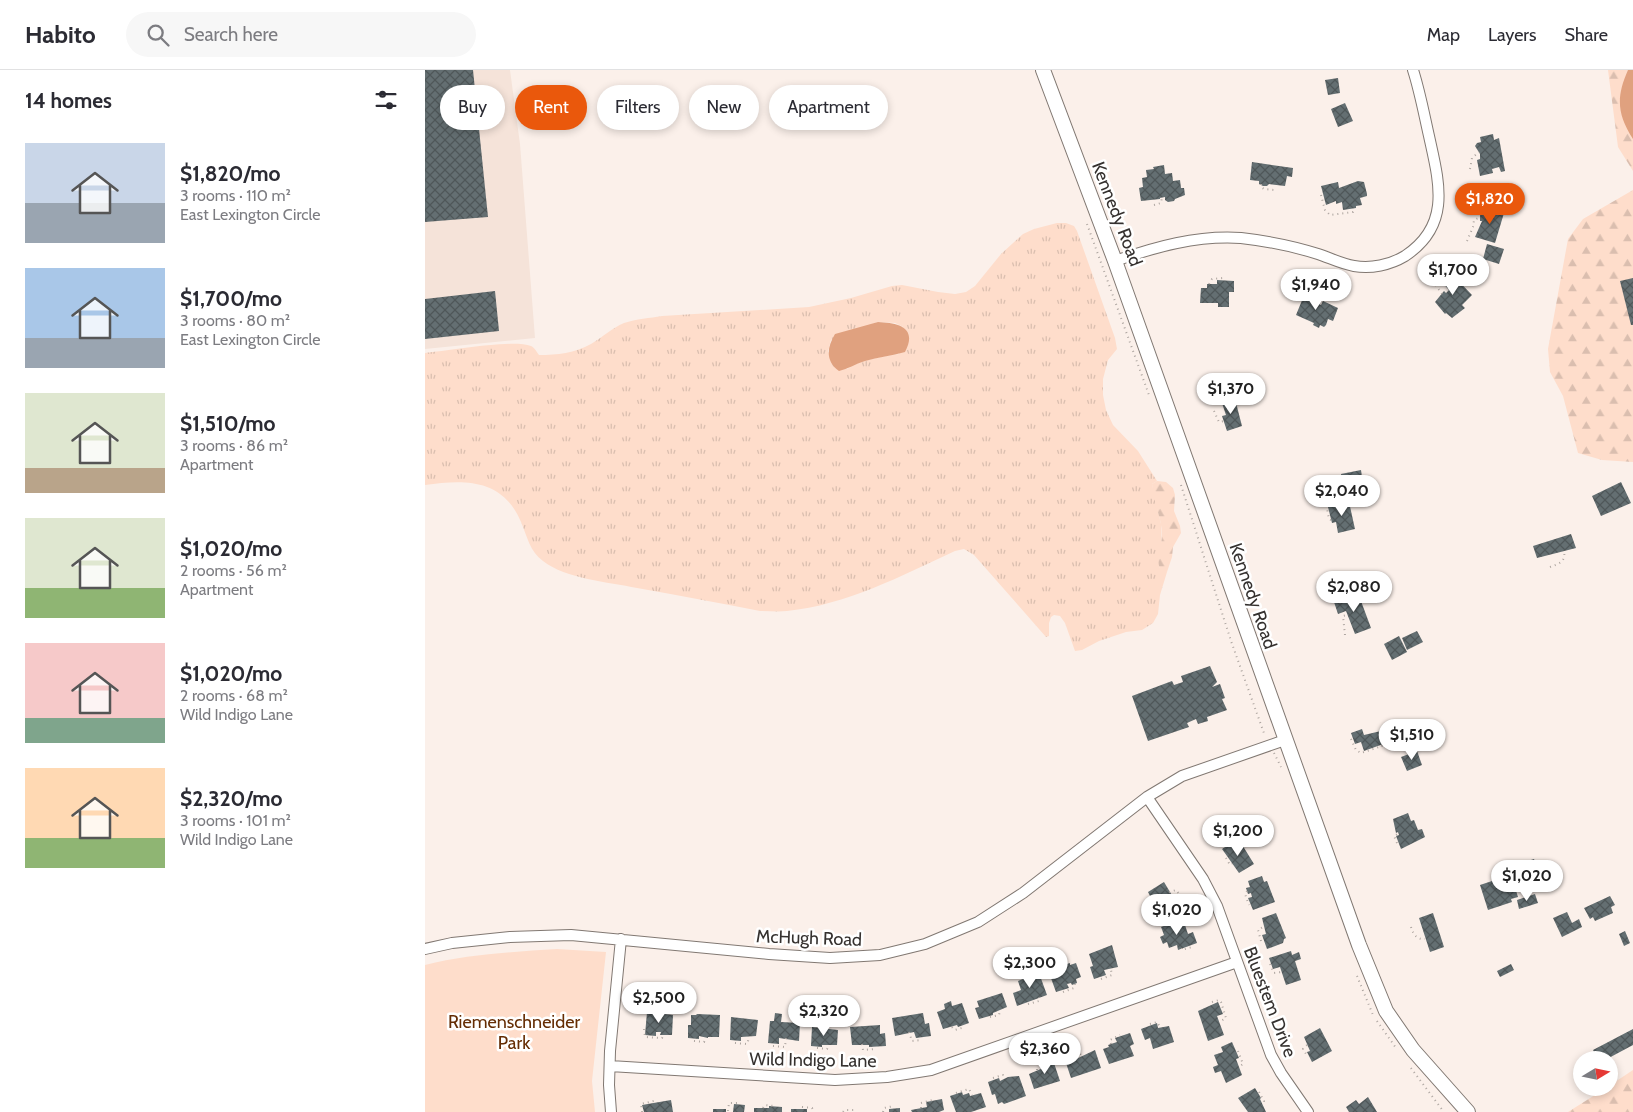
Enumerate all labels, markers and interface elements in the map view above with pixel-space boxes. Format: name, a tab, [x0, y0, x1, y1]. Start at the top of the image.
search box	[126, 12, 476, 57]
text: Habito	[25, 20, 96, 49]
icon: search	[144, 21, 172, 49]
text: Search here	[184, 23, 278, 46]
text: Map	[1427, 24, 1460, 46]
text: Layers	[1488, 24, 1537, 46]
text: Share	[1565, 24, 1608, 46]
chip: Buy	[440, 85, 505, 130]
chip: Rent	[515, 85, 587, 130]
chip: Filters	[597, 85, 679, 130]
chip: New	[689, 85, 759, 130]
chip: Apartment	[769, 85, 888, 130]
icon: filters	[372, 86, 400, 114]
text: 14 homes	[25, 88, 112, 113]
street label: Kennedy Road	[1087, 159, 1147, 269]
text: $1,820/mo	[180, 161, 280, 186]
icon: home	[65, 163, 125, 223]
pin: $1,820	[1449, 182, 1531, 225]
text: 3 rooms · 110 m²	[180, 186, 291, 205]
text: $1,820	[1466, 189, 1514, 208]
text: East Lexington Circle	[180, 205, 320, 224]
pin: $1,700	[1412, 254, 1494, 296]
text: $1,700	[1428, 260, 1478, 279]
pin: $1,940	[1275, 268, 1357, 311]
text: $1,940	[1292, 275, 1340, 294]
text: $1,700/mo	[180, 286, 282, 311]
icon: home	[65, 288, 125, 348]
text: 3 rooms · 80 m²	[180, 311, 290, 330]
text: East Lexington Circle	[180, 330, 320, 349]
pin: $1,370	[1190, 372, 1272, 415]
text: $1,370	[1208, 379, 1254, 398]
text: $1,510/mo	[180, 411, 276, 436]
icon: home	[65, 413, 125, 473]
text: 3 rooms · 86 m²	[180, 436, 288, 455]
text: Apartment	[180, 455, 253, 474]
pin: $2,040	[1301, 474, 1383, 517]
text: $2,040	[1315, 481, 1369, 500]
text: $1,020/mo	[180, 536, 282, 561]
icon: home	[65, 538, 125, 598]
street label: Kennedy Road	[1225, 540, 1281, 652]
text: 2 rooms · 56 m²	[180, 561, 287, 580]
pin: $2,080	[1313, 570, 1395, 613]
text: $2,080	[1327, 577, 1381, 596]
text: Apartment	[180, 580, 253, 599]
text: $1,020/mo	[180, 661, 282, 686]
icon: home	[65, 663, 125, 723]
text: 2 rooms · 68 m²	[180, 686, 288, 705]
text: Wild Indigo Lane	[180, 705, 293, 724]
pin: $1,510	[1371, 718, 1453, 761]
text: $1,510	[1390, 725, 1434, 744]
text: $2,320/mo	[180, 786, 282, 811]
icon: home	[65, 788, 125, 848]
text: 3 rooms · 101 m²	[180, 811, 291, 830]
pin: $1,200	[1197, 814, 1279, 857]
text: $1,200	[1213, 821, 1263, 840]
text: Wild Indigo Lane	[180, 830, 293, 849]
pin: $1,020	[1486, 860, 1568, 902]
text: $1,020	[1502, 866, 1552, 885]
pin: $1,020	[1136, 894, 1218, 936]
text: $1,020	[1152, 900, 1202, 919]
street label: McHugh Road	[756, 925, 862, 951]
street label: Bluestem Drive	[1239, 944, 1301, 1060]
pin: $2,300	[989, 946, 1071, 989]
text: $2,300	[1004, 953, 1056, 972]
pin: $2,500	[618, 982, 700, 1024]
text: $2,500	[633, 988, 685, 1007]
pin: $2,320	[783, 994, 865, 1037]
text: $2,320	[799, 1001, 849, 1020]
park label: Riemenschneider Park	[448, 1011, 580, 1054]
pin: $2,360	[1004, 1032, 1086, 1075]
text: $2,360	[1020, 1039, 1070, 1058]
street label: Wild Indigo Lane	[749, 1048, 877, 1072]
north arrow	[1573, 1051, 1617, 1096]
map controls	[1573, 1051, 1618, 1096]

